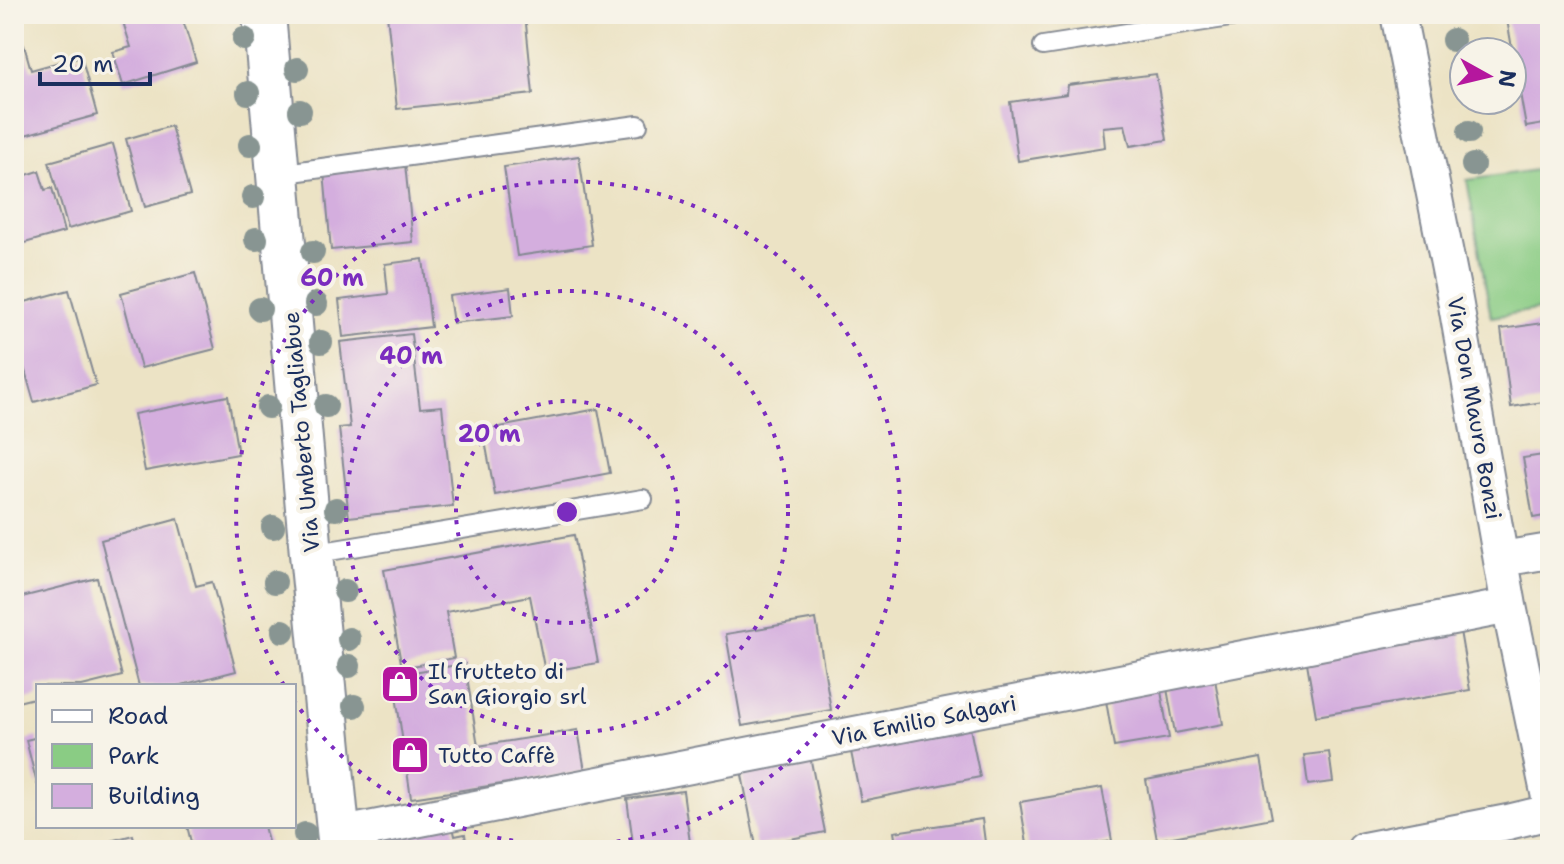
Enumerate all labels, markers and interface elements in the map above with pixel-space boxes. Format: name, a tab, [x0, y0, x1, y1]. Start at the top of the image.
scale bar	[40, 36, 150, 86]
north arrow	[1448, 36, 1528, 116]
text: 20 m	[52, 48, 114, 80]
text: N	[1492, 68, 1523, 89]
text: 60 m	[300, 262, 364, 294]
street label: Via Don Mauro Bonzi	[1441, 294, 1508, 522]
street label: Via Umberto Tagliabue	[277, 310, 326, 554]
text: 40 m	[379, 340, 443, 372]
text: 20 m	[457, 418, 521, 450]
centre of rings	[553, 498, 581, 526]
place label: Il frutteto di San Giorgio srl	[428, 657, 587, 711]
shop icon: Il frutteto di San Giorgio srl	[379, 663, 421, 705]
legend	[36, 684, 296, 828]
street label: Via Emilio Salgari	[829, 688, 1019, 753]
text: Road	[108, 700, 168, 732]
shop icon: Tutto Caffè	[389, 734, 431, 776]
text: Park	[108, 740, 160, 772]
place label: Tutto Caffè	[438, 741, 555, 770]
text: Building	[108, 780, 200, 812]

